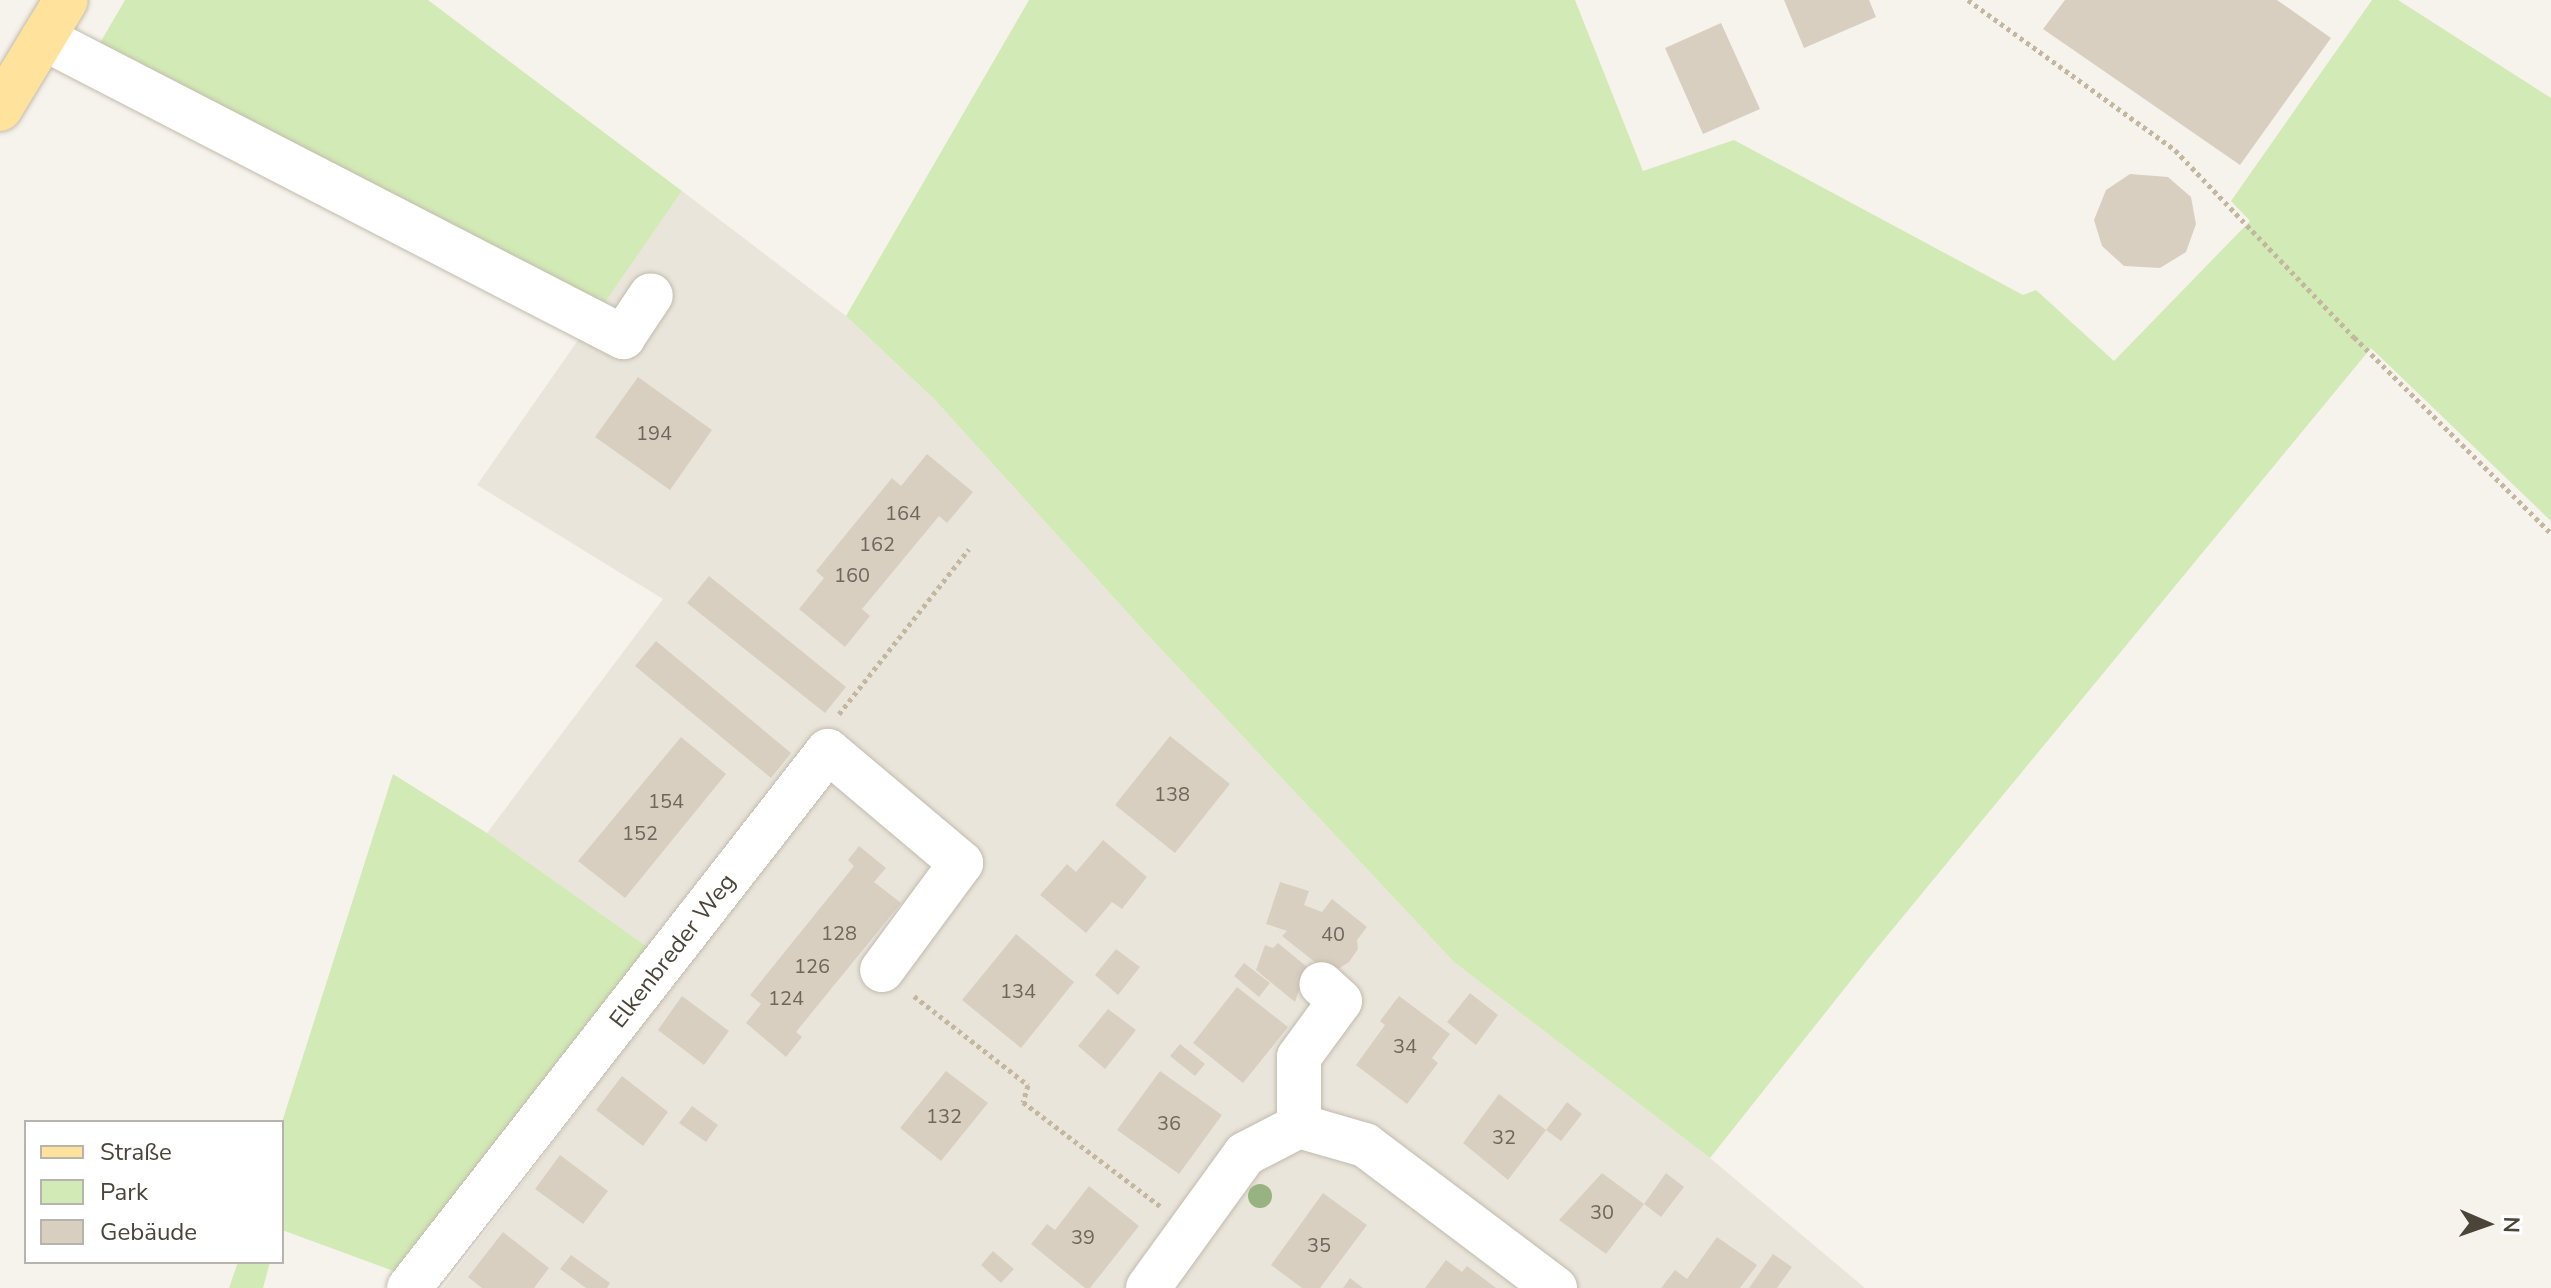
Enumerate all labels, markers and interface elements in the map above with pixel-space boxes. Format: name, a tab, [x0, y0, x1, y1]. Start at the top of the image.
house number: 194	[636, 421, 672, 445]
house number: 164	[885, 501, 921, 525]
house number: 162	[859, 532, 895, 556]
house number: 160	[834, 563, 870, 587]
house number: 138	[1154, 782, 1190, 806]
house number: 154	[648, 789, 684, 813]
house number: 152	[622, 821, 658, 845]
street label: Elkenbreder Weg	[604, 868, 742, 1034]
house number: 128	[821, 921, 857, 945]
house number: 40	[1321, 922, 1345, 946]
house number: 126	[794, 954, 830, 978]
house number: 134	[1000, 979, 1036, 1003]
house number: 124	[768, 986, 804, 1010]
house number: 34	[1393, 1034, 1417, 1058]
house number: 132	[926, 1104, 962, 1128]
house number: 36	[1157, 1111, 1181, 1135]
legend	[24, 1120, 284, 1264]
house number: 32	[1492, 1125, 1516, 1149]
text: Straße	[100, 1136, 172, 1168]
text: Park	[100, 1176, 148, 1208]
north arrow	[2447, 1184, 2527, 1264]
house number: 30	[1590, 1200, 1614, 1224]
text: Gebäude	[100, 1216, 197, 1248]
text: N	[2496, 1216, 2526, 1234]
house number: 39	[1071, 1225, 1095, 1249]
house number: 35	[1307, 1233, 1331, 1257]

